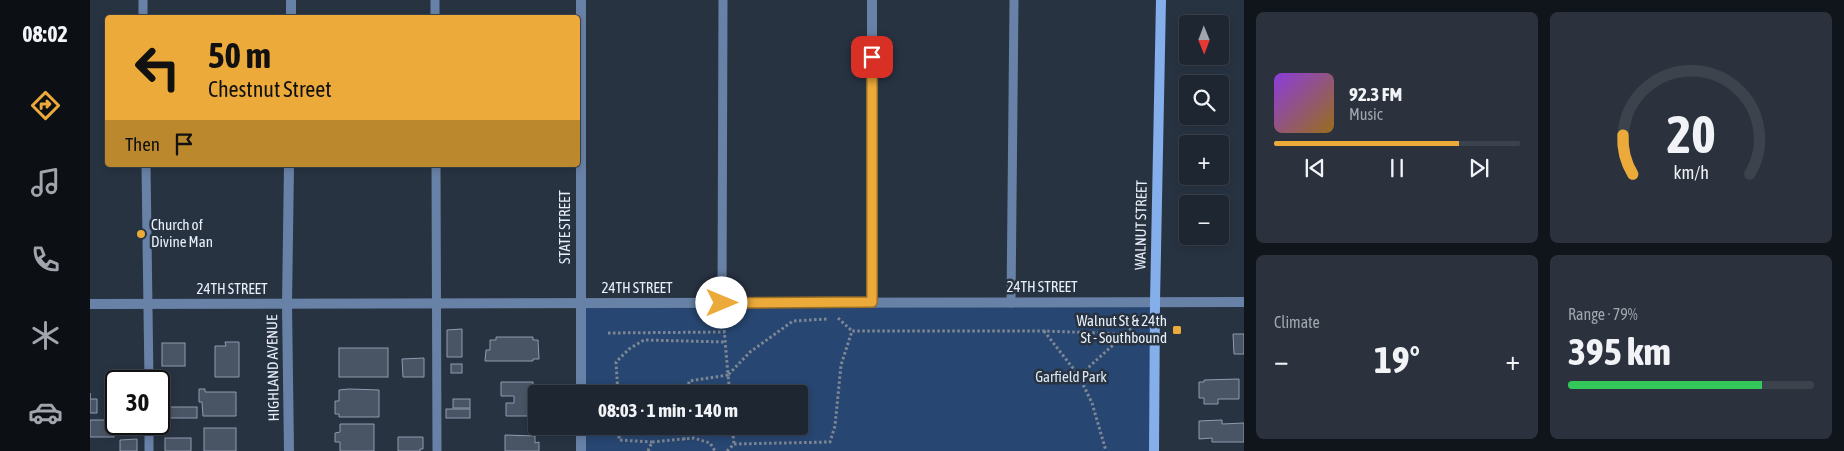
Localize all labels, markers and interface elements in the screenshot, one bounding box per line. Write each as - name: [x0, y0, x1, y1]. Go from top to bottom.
- north arrow: [1179, 15, 1229, 65]
- map controls: [1179, 15, 1229, 245]
- text: 08:02: [22, 21, 68, 47]
- icon: left: [125, 35, 190, 100]
- text: 50 m: [208, 35, 271, 75]
- pin: [851, 36, 893, 78]
- icon: arrive: [858, 43, 886, 71]
- button: search: [1179, 75, 1229, 125]
- text: Chestnut Street: [208, 76, 332, 102]
- text: 92.3 FM: [1349, 83, 1402, 105]
- icon: directions: [28, 88, 63, 123]
- text: 20: [1667, 104, 1715, 164]
- text: Music: [1349, 105, 1383, 123]
- icon: arrive: [170, 130, 198, 158]
- text: Then: [125, 133, 160, 155]
- button: +: [1179, 135, 1229, 185]
- icon: previous: [1301, 154, 1329, 182]
- icon: pause: [1383, 154, 1411, 182]
- icon: next: [1465, 154, 1493, 182]
- text: km/h: [1673, 162, 1709, 183]
- icon: music: [28, 165, 63, 200]
- street label: WALNUT STREET: [1131, 180, 1150, 270]
- street label: STATE STREET: [556, 190, 573, 264]
- button: −: [1179, 195, 1229, 245]
- place label: Church of Divine Man: [151, 216, 213, 250]
- marker: Church of Divine Man: [135, 228, 147, 240]
- icon: phone: [28, 242, 63, 277]
- position arrow: [695, 276, 747, 328]
- street label: 24TH STREET: [1006, 278, 1078, 295]
- street label: 24TH STREET: [601, 279, 673, 296]
- street label: 24TH STREET: [196, 280, 268, 297]
- text: Range · 79%: [1568, 305, 1638, 323]
- place label: Walnut St & 24th St - Southbound: [1077, 312, 1167, 346]
- text: Climate: [1274, 313, 1320, 331]
- street label: HIGHLAND AVENUE: [263, 314, 282, 421]
- icon: climate: [28, 318, 63, 353]
- marker: Walnut St & 24th St - Southbound: [1171, 324, 1183, 336]
- text: 395 km: [1568, 330, 1671, 373]
- text: 19°: [1374, 338, 1420, 381]
- text: −: [1274, 344, 1289, 376]
- text: +: [1505, 344, 1520, 376]
- park label: Garfield Park: [1035, 368, 1107, 385]
- speed limit sign: 30: [105, 370, 170, 435]
- icon: car: [28, 395, 63, 430]
- text: 08:03 · 1 min · 140 m: [598, 399, 738, 421]

